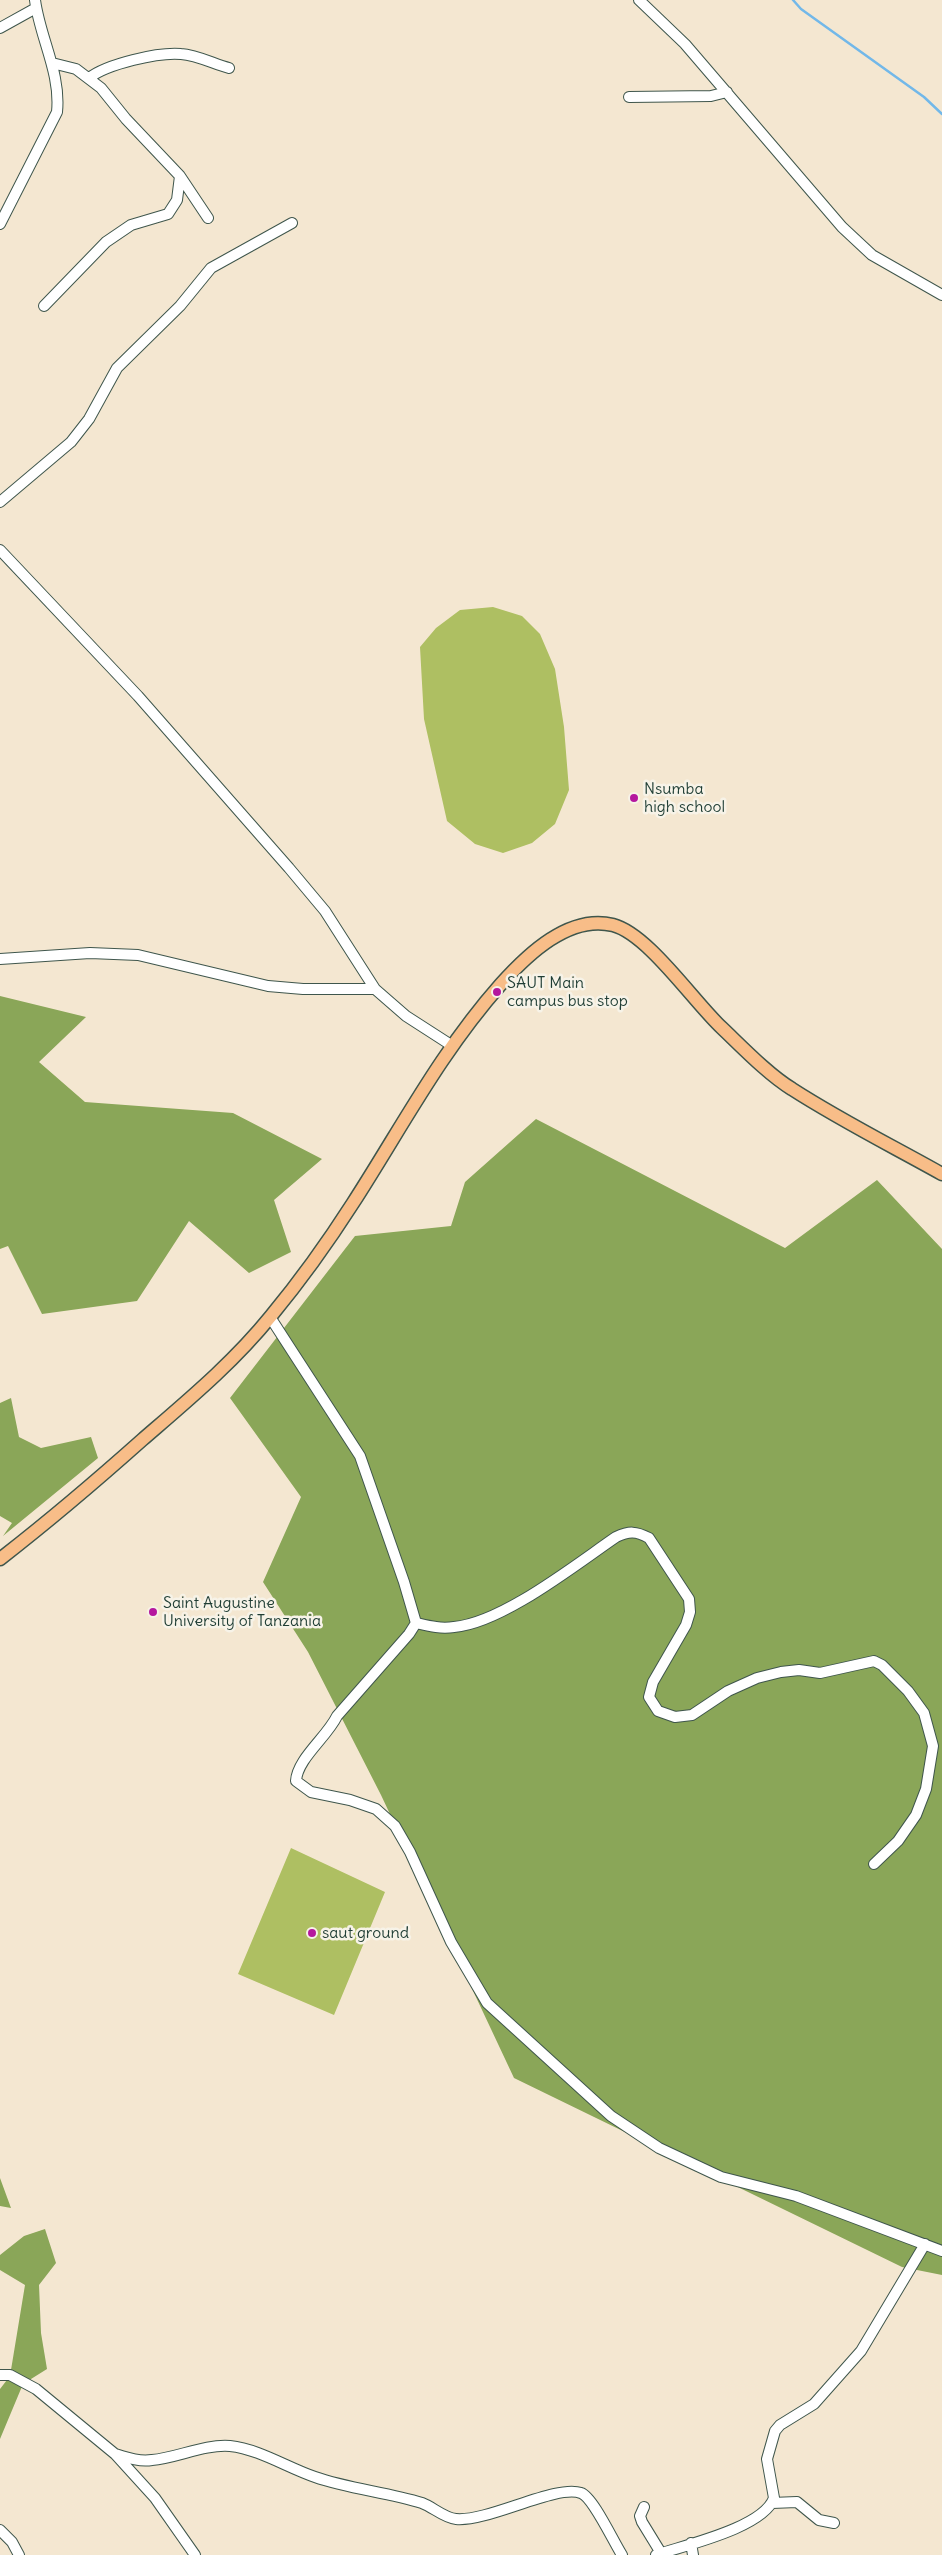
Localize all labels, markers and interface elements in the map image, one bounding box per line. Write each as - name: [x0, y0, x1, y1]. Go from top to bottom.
- place label: Nsumba high school: [644, 779, 725, 817]
- marker: Nsumba high school: [628, 792, 640, 804]
- place label: SAUT Main campus bus stop: [507, 973, 628, 1011]
- marker: SAUT Main campus bus stop: [491, 986, 503, 998]
- place label: Saint Augustine University of Tanzania: [163, 1593, 321, 1631]
- marker: Saint Augustine University of Tanzania: [147, 1606, 159, 1618]
- place label: saut ground: [322, 1923, 409, 1943]
- marker: saut ground: [306, 1927, 318, 1939]

